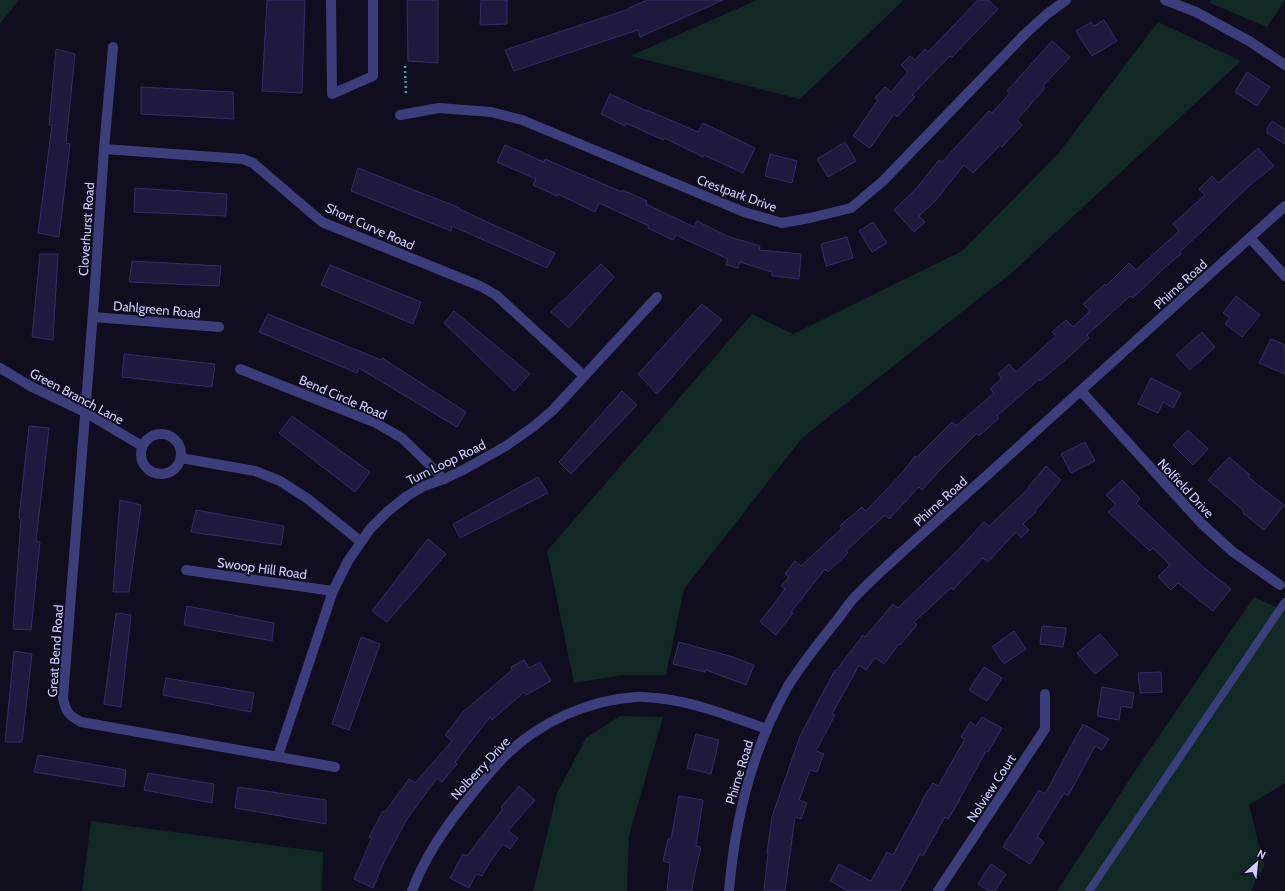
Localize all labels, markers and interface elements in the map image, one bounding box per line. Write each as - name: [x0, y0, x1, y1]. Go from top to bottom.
- street label: Crestpark Drive: [695, 171, 779, 215]
- street label: Cloverhurst Road: [75, 182, 97, 276]
- street label: Short Curve Road: [323, 199, 417, 253]
- street label: Phirne Road: [1150, 256, 1210, 312]
- street label: Dahlgreen Road: [113, 297, 201, 321]
- street label: Green Branch Lane: [27, 365, 127, 428]
- street label: Bend Circle Road: [297, 371, 389, 423]
- street label: Turn Loop Road: [404, 436, 488, 488]
- street label: Nolfield Drive: [1154, 455, 1218, 521]
- street label: Phirne Road: [910, 473, 970, 529]
- street label: Swoop Hill Road: [216, 554, 308, 582]
- street label: Great Bend Road: [44, 604, 66, 698]
- street label: Nolberry Drive: [447, 733, 513, 803]
- street label: Phirne Road: [722, 738, 756, 806]
- street label: Nolview Court: [963, 751, 1019, 825]
- north arrow: [1237, 843, 1277, 883]
- text: N: [1255, 846, 1268, 862]

